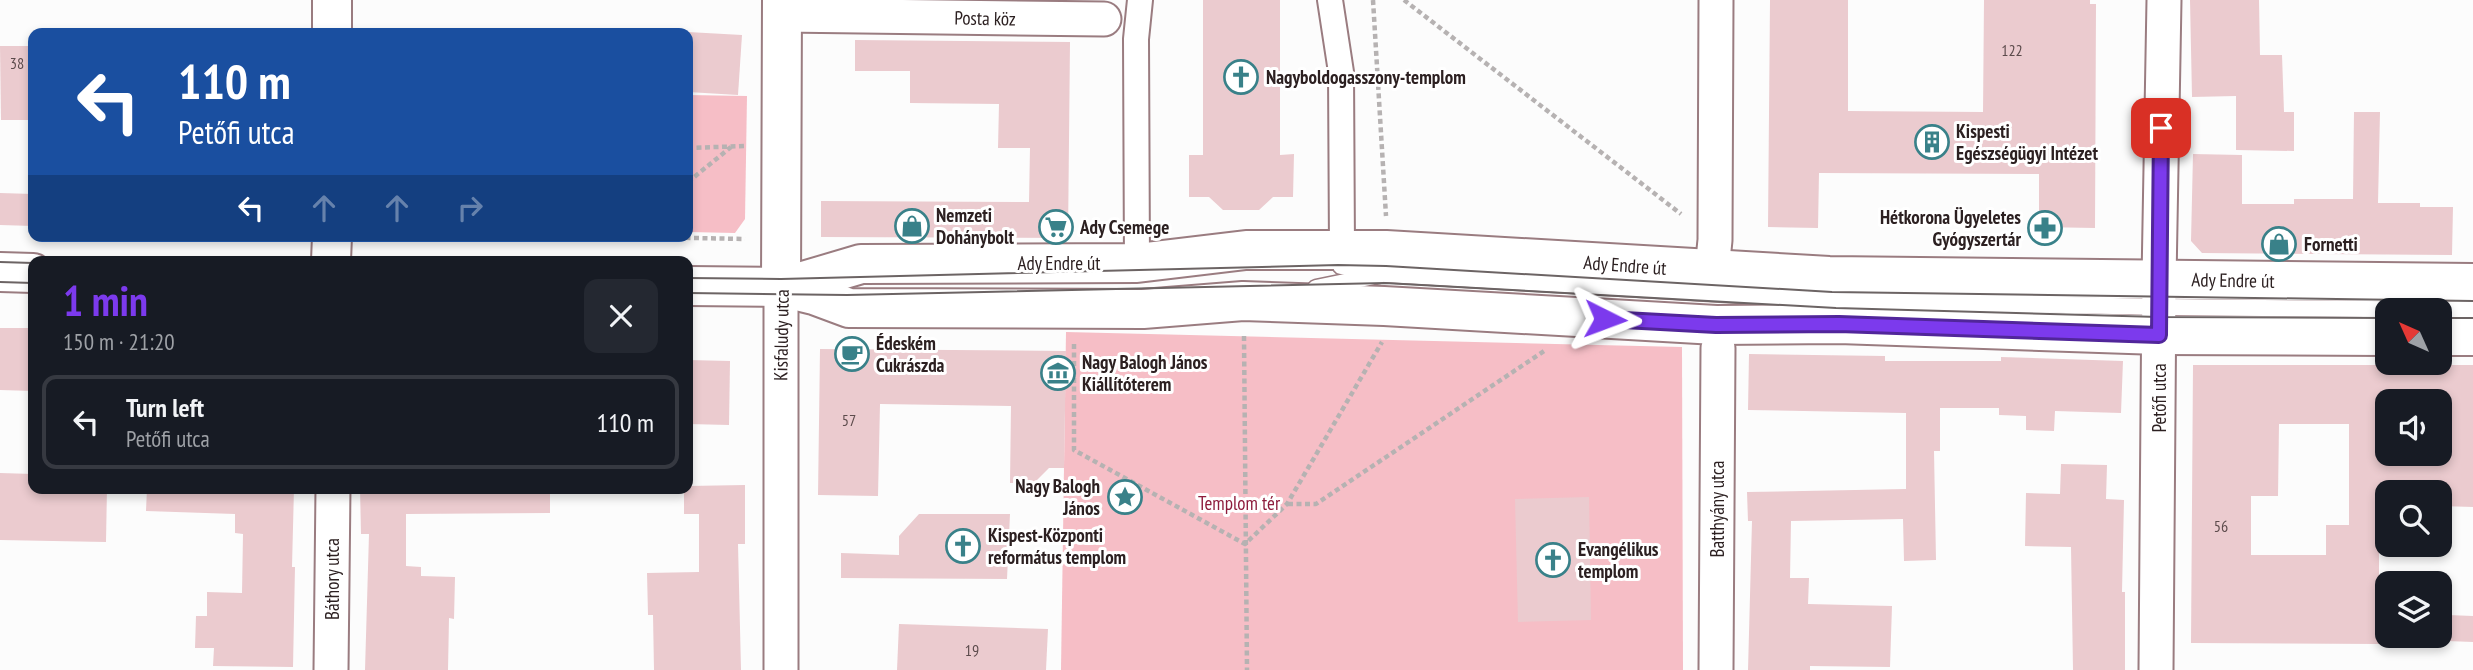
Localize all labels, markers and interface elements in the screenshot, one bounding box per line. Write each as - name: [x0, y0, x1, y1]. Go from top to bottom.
- street label: Posta köz: [954, 5, 1016, 31]
- house number: 122: [2001, 40, 2023, 60]
- text: 110 m: [178, 49, 291, 113]
- house number: 38: [10, 53, 24, 73]
- icon: left: [63, 56, 154, 147]
- church icon: Nagyboldogasszony-templom: [1222, 58, 1260, 96]
- place label: Nagyboldogasszony-templom: [1266, 65, 1466, 89]
- pin: [2131, 98, 2191, 158]
- icon: arrive: [2142, 109, 2180, 147]
- text: Petőfi utca: [178, 111, 294, 153]
- place label: Kispesti Egészségügyi Intézet: [1956, 119, 2098, 165]
- building icon: Kispesti Egészségügyi Intézet: [1913, 123, 1951, 161]
- icon: left: [232, 189, 270, 227]
- icon: ahead: [305, 189, 343, 227]
- icon: ahead: [378, 189, 416, 227]
- icon: right: [451, 189, 489, 227]
- place label: Nemzeti Dohánybolt: [936, 203, 1015, 249]
- place label: Hétkorona Ügyeletes Gyógyszertár: [1880, 205, 2021, 251]
- shop icon: Nemzeti Dohánybolt: [893, 207, 931, 245]
- supermarket icon: Ady Csemege: [1037, 208, 1075, 246]
- pharmacy icon: Hétkorona Ügyeletes Gyógyszertár: [2026, 209, 2064, 247]
- place label: Ady Csemege: [1079, 215, 1169, 239]
- shop icon: Fornetti: [2260, 225, 2298, 263]
- place label: Fornetti: [2304, 232, 2358, 256]
- street label: Ady Endre út: [1583, 250, 1668, 280]
- street label: Ady Endre út: [1017, 251, 1101, 275]
- street label: Ady Endre út: [2191, 267, 2276, 293]
- text: 1 min: [63, 273, 148, 328]
- button: close: [584, 279, 658, 353]
- position arrow: [1568, 282, 1642, 356]
- street label: Kisfaludy utca: [768, 289, 794, 381]
- north arrow: [2375, 298, 2452, 374]
- map controls: [2375, 298, 2452, 648]
- text: 150 m · 21:20: [63, 327, 175, 356]
- place label: Édeském Cukrászda: [876, 331, 945, 377]
- cafe icon: Édeském Cukrászda: [833, 335, 871, 373]
- place label: Nagy Balogh János Kiállítóterem: [1082, 350, 1208, 396]
- museum icon: Nagy Balogh János Kiállítóterem: [1039, 354, 1077, 392]
- street label: Petőfi utca: [2147, 363, 2171, 433]
- button: sound: [2375, 389, 2452, 466]
- text: Turn left: [126, 391, 204, 424]
- icon: left: [67, 403, 105, 441]
- text: 110 m: [596, 406, 654, 439]
- house number: 57: [842, 410, 856, 430]
- text: Petőfi utca: [126, 424, 210, 453]
- street label: Batthyány utca: [1705, 461, 1729, 557]
- place label: Nagy Balogh János: [1015, 474, 1100, 520]
- place icon: Nagy Balogh János: [1106, 478, 1144, 516]
- button: search: [2375, 480, 2452, 557]
- park label: Templom tér: [1198, 491, 1281, 515]
- house number: 56: [2214, 516, 2228, 536]
- place label: Kispest-Központi református templom: [988, 523, 1126, 569]
- church icon: Kispest-Központi református templom: [944, 527, 982, 565]
- place label: Evangélikus templom: [1578, 537, 1659, 583]
- street label: Báthory utca: [320, 538, 344, 620]
- church icon: Evangélikus templom: [1534, 541, 1572, 579]
- button: layers: [2375, 571, 2452, 648]
- house number: 19: [965, 640, 979, 660]

